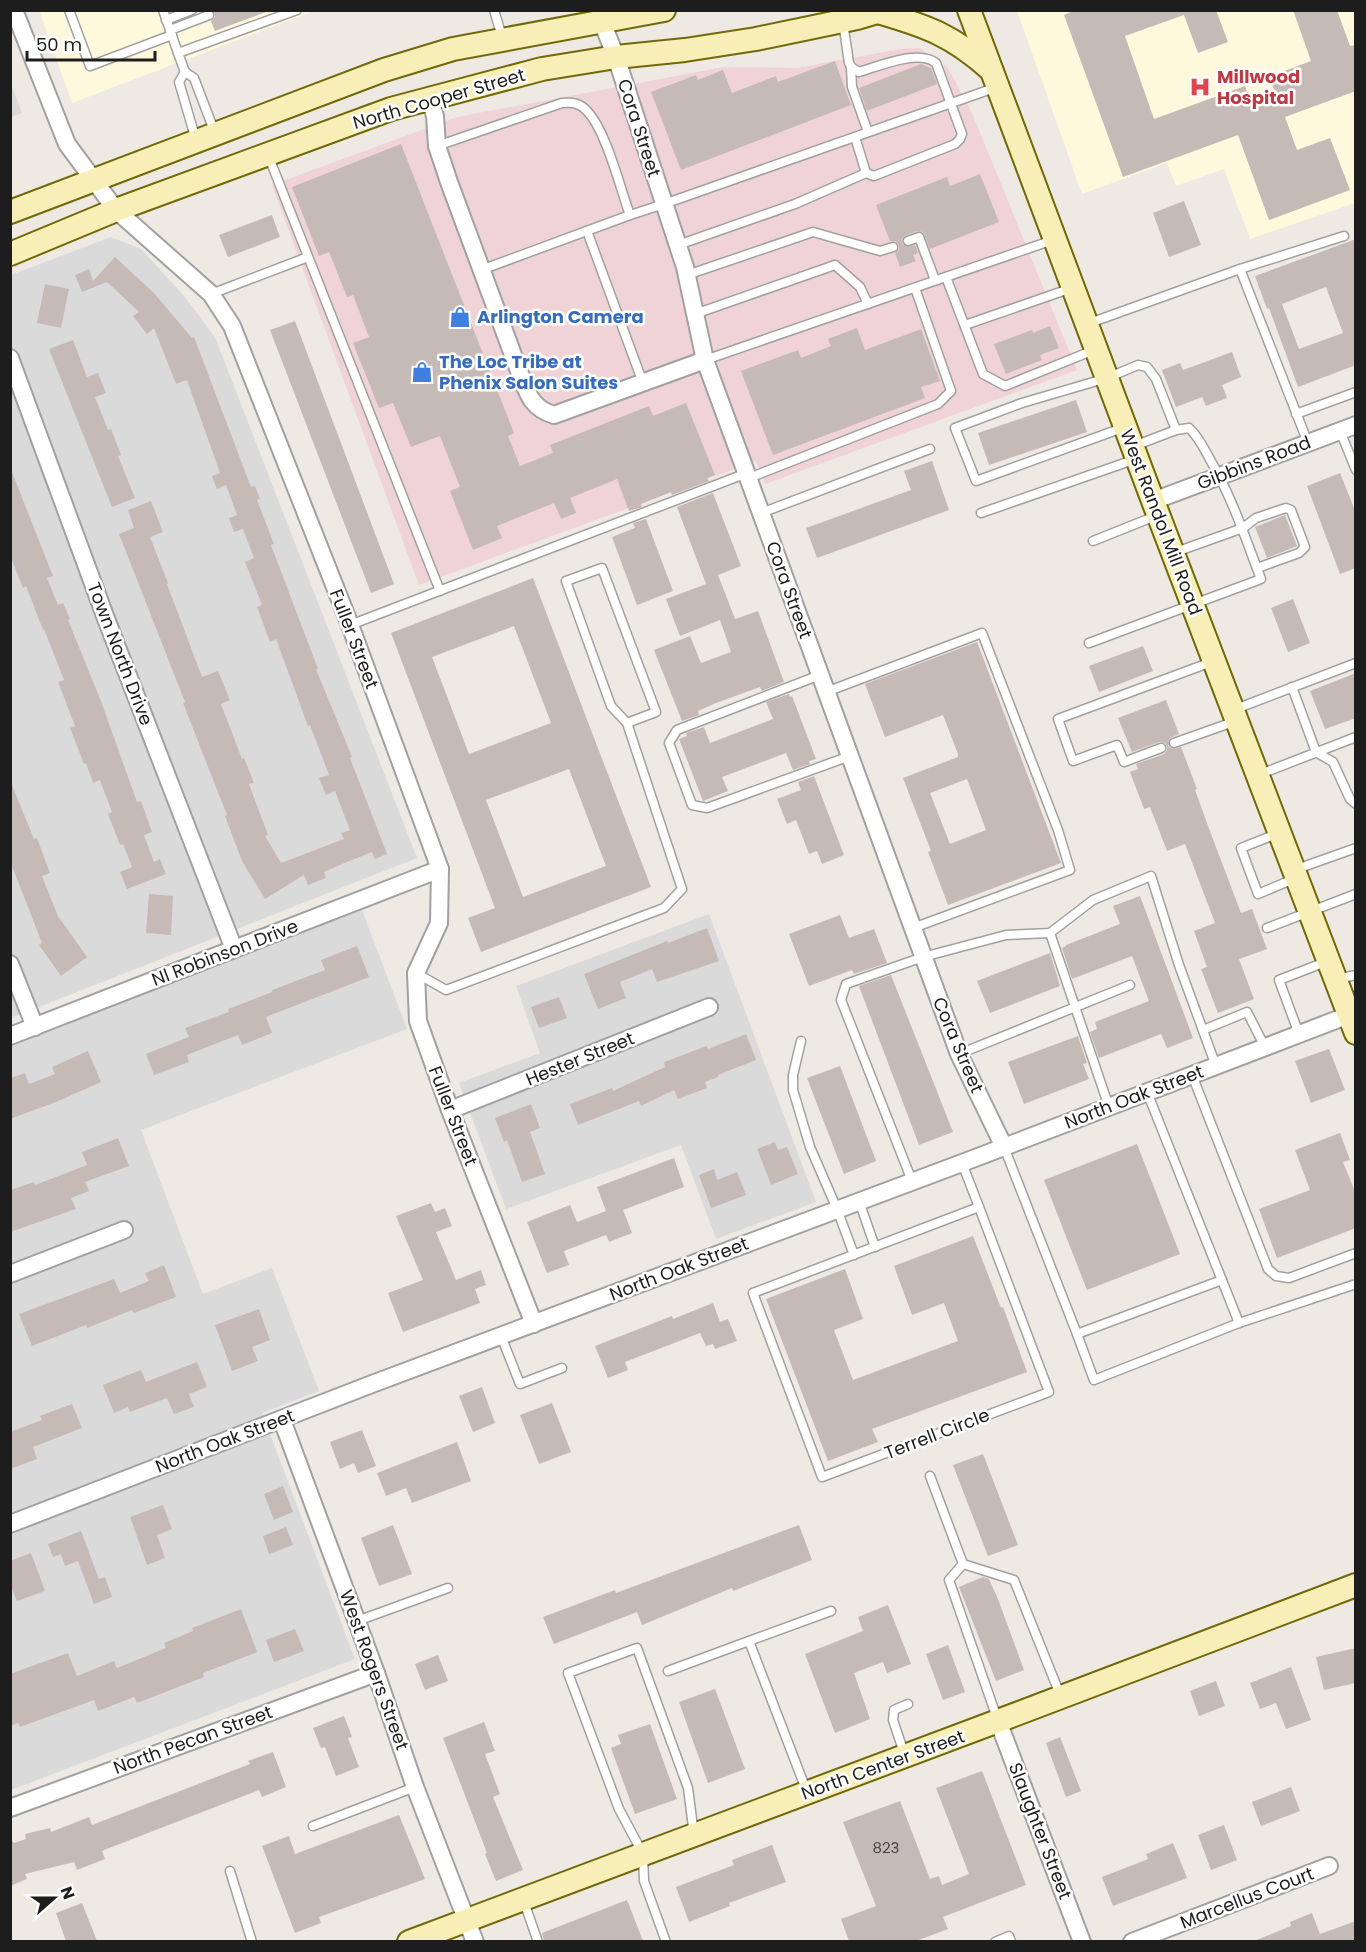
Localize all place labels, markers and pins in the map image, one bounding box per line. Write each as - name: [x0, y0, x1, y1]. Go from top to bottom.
- place label: Millwood Hospital: [1217, 64, 1300, 110]
- hospital icon: Millwood Hospital: [1188, 75, 1212, 99]
- place label: Arlington Camera: [477, 304, 644, 329]
- shop icon: Arlington Camera: [448, 305, 472, 329]
- place label: The Loc Tribe at Phenix Salon Suites: [439, 349, 618, 395]
- shop icon: The Loc Tribe at Phenix Salon Suites: [410, 360, 434, 384]

